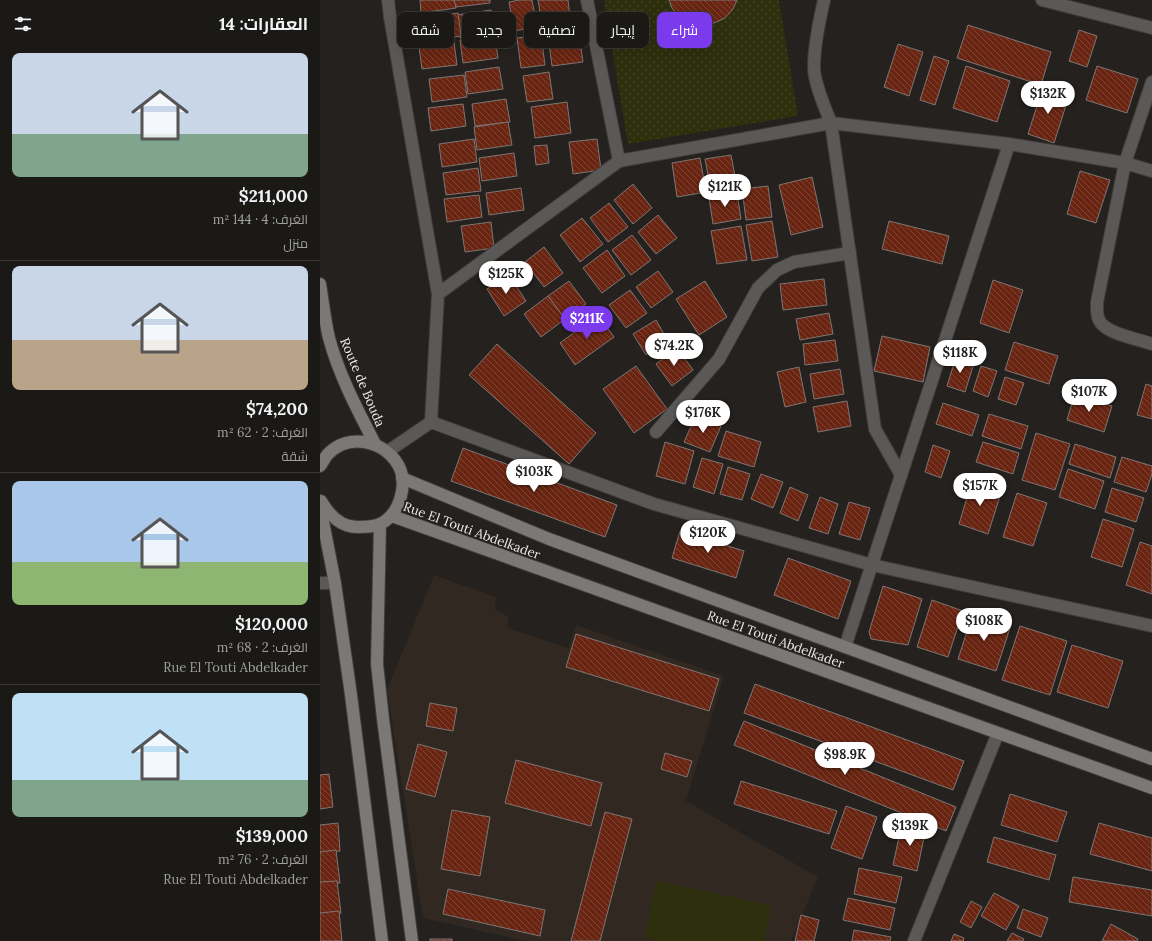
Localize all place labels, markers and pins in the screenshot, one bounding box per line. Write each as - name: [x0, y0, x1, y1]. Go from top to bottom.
- pin: $132K: [1020, 81, 1076, 115]
- pin: $121K: [697, 174, 753, 208]
- pin: $125K: [478, 261, 534, 295]
- pin: $211K: [559, 306, 615, 340]
- pin: $74.2K: [641, 333, 707, 367]
- pin: $118K: [932, 340, 988, 374]
- pin: $107K: [1061, 379, 1117, 413]
- pin: $176K: [675, 400, 731, 434]
- pin: $103K: [506, 459, 562, 493]
- pin: $157K: [952, 473, 1008, 507]
- pin: $120K: [680, 520, 736, 554]
- pin: $108K: [956, 608, 1012, 642]
- pin: $98.9K: [812, 742, 878, 776]
- pin: $139K: [882, 813, 938, 847]

